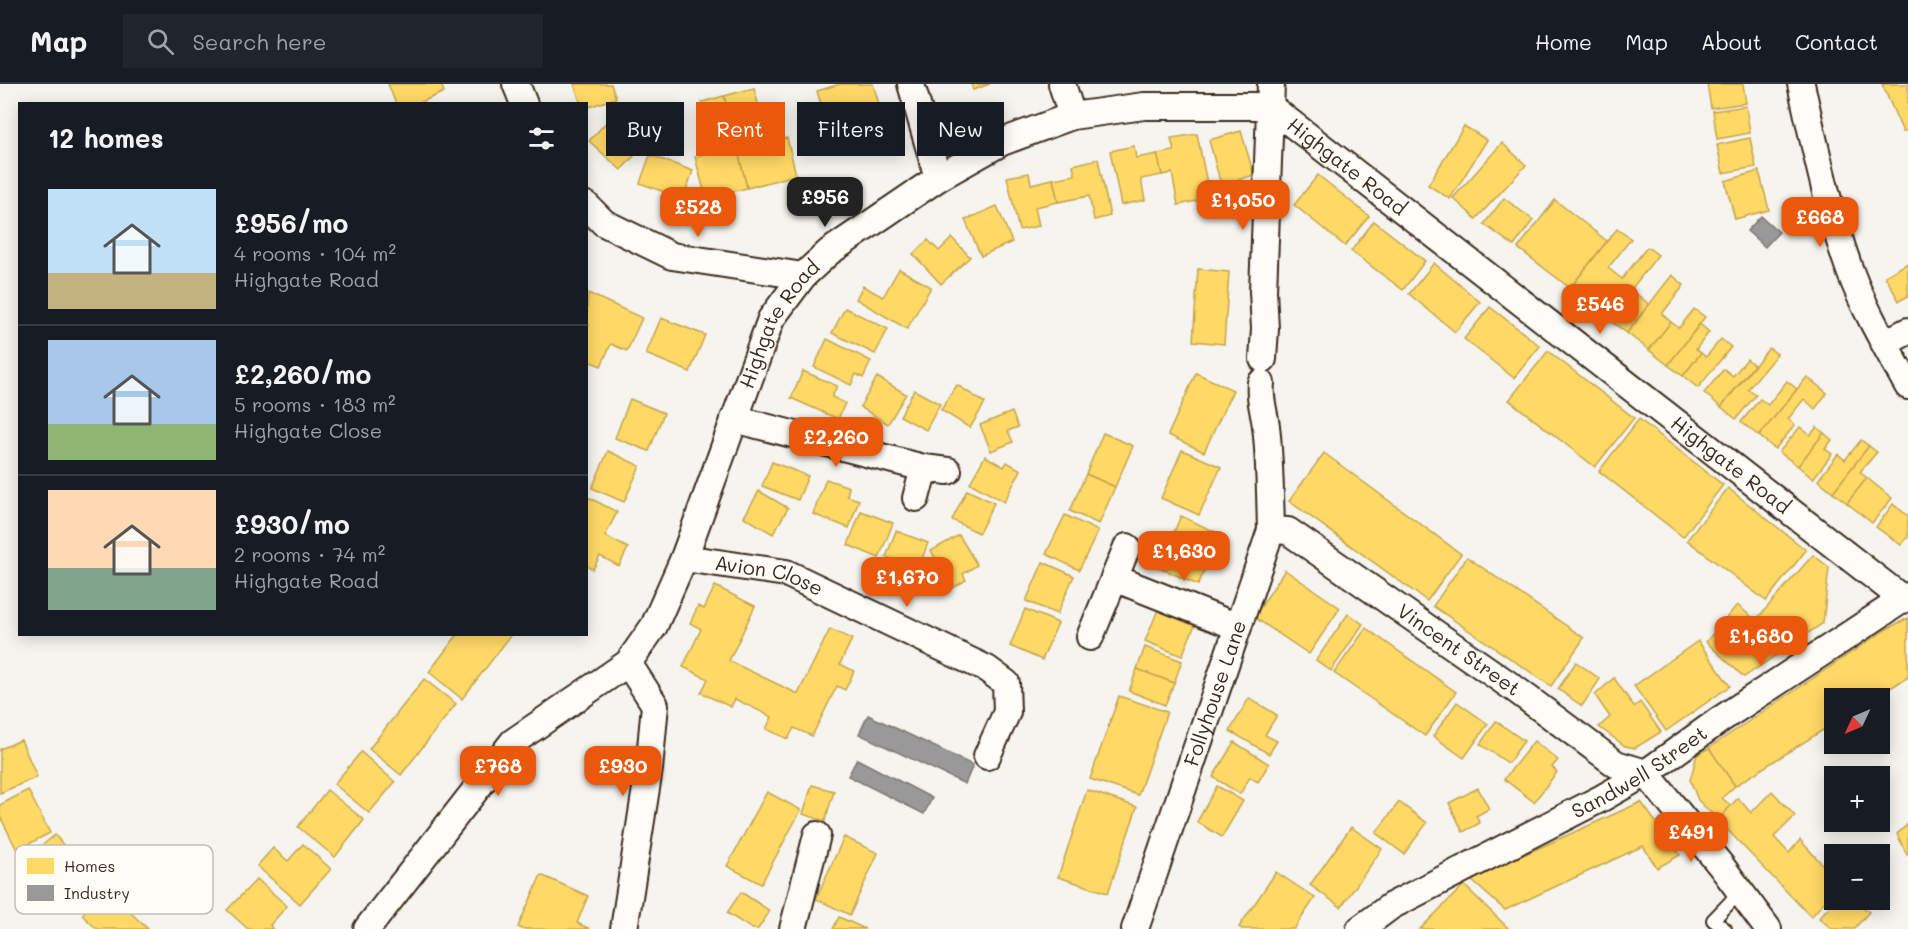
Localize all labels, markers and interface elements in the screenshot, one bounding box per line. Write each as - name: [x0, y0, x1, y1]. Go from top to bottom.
- search box: [123, 14, 543, 68]
- text: Map: [30, 23, 87, 59]
- icon: search: [144, 25, 177, 58]
- text: Search here: [192, 27, 326, 56]
- text: Home: [1535, 28, 1592, 55]
- text: Map: [1625, 28, 1668, 55]
- text: About: [1701, 28, 1762, 55]
- text: Contact: [1795, 28, 1878, 55]
- chip: Buy: [606, 102, 684, 156]
- chip: Rent: [696, 102, 785, 156]
- chip: Filters: [797, 102, 905, 156]
- chip: New: [917, 102, 1004, 156]
- street label: Highgate Road: [1282, 111, 1413, 221]
- text: 12 homes: [48, 121, 164, 155]
- icon: filters: [525, 122, 558, 155]
- pin: £956: [789, 177, 861, 228]
- pin: £1,050: [1194, 180, 1292, 231]
- text: £956: [801, 183, 849, 209]
- text: £1,050: [1211, 186, 1275, 212]
- pin: £528: [662, 187, 734, 238]
- text: £528: [674, 193, 722, 219]
- pin: £668: [1784, 197, 1856, 248]
- text: £668: [1795, 203, 1845, 229]
- text: £956/mo: [234, 206, 348, 240]
- icon: home: [96, 213, 168, 285]
- text: 4 rooms · 104 m²: [234, 240, 396, 266]
- street label: Highgate Road: [733, 253, 824, 392]
- text: Highgate Road: [234, 266, 379, 292]
- pin: £546: [1564, 284, 1636, 335]
- text: £546: [1576, 290, 1624, 316]
- text: £2,260/mo: [234, 357, 371, 391]
- icon: home: [96, 364, 168, 436]
- text: 5 rooms · 183 m²: [234, 391, 396, 417]
- street label: Highgate Road: [1666, 409, 1796, 519]
- text: Highgate Close: [234, 417, 382, 443]
- pin: £2,260: [787, 417, 885, 468]
- text: £2,260: [803, 423, 869, 449]
- text: £930/mo: [234, 507, 350, 541]
- icon: home: [96, 514, 168, 586]
- pin: £1,630: [1135, 531, 1233, 582]
- text: £1,630: [1152, 537, 1216, 563]
- text: 2 rooms · 74 m²: [234, 541, 385, 567]
- street label: Avion Close: [713, 549, 828, 601]
- pin: £1,670: [858, 557, 956, 608]
- text: £1,670: [875, 563, 939, 589]
- text: Highgate Road: [234, 567, 379, 593]
- street label: Vincent Street: [1393, 597, 1526, 701]
- pin: £1,680: [1712, 616, 1810, 667]
- street label: Follyhouse Lane: [1177, 617, 1251, 769]
- text: £1,680: [1729, 622, 1793, 648]
- north arrow: [1824, 688, 1890, 754]
- map controls: [1824, 688, 1890, 910]
- street label: Sandwell Street: [1567, 719, 1712, 823]
- pin: £768: [462, 746, 534, 797]
- pin: £930: [587, 746, 659, 797]
- text: £768: [474, 752, 522, 778]
- text: £930: [598, 752, 648, 778]
- button: +: [1824, 766, 1890, 832]
- pin: £491: [1655, 812, 1727, 863]
- text: £491: [1668, 818, 1714, 844]
- button: −: [1824, 844, 1890, 910]
- legend: [15, 845, 213, 914]
- text: Homes: [64, 855, 115, 876]
- text: Industry: [64, 882, 130, 903]

